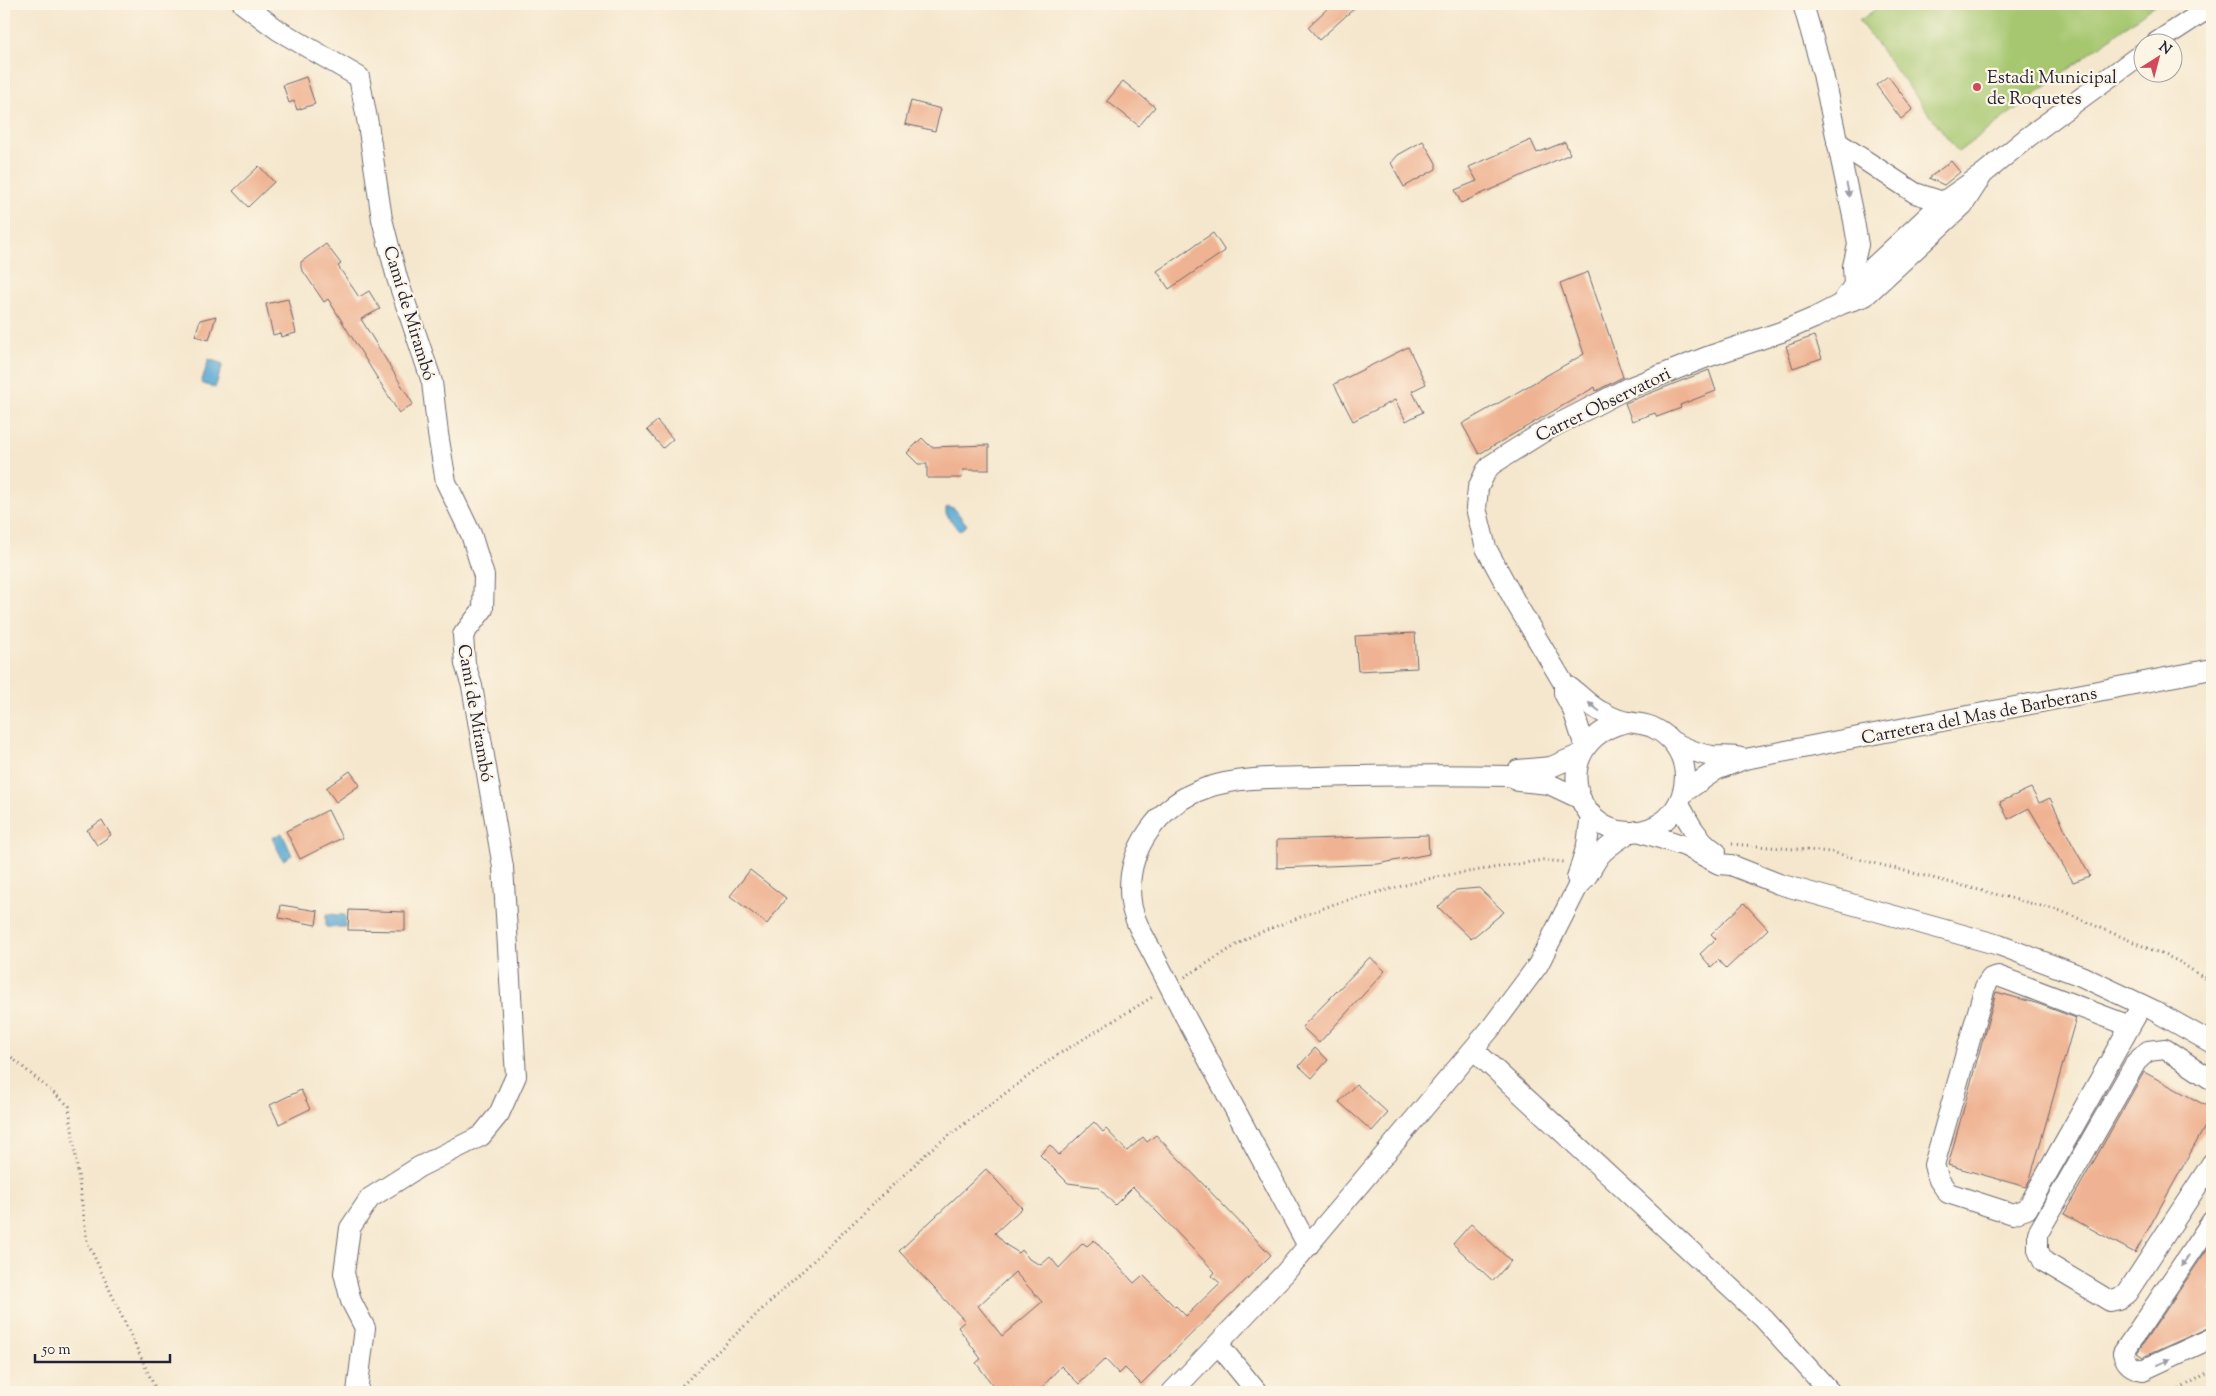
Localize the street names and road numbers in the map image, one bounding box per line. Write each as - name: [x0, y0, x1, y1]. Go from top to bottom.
- street label: Camí de Mirambó: [375, 243, 441, 384]
- street label: Carrer Observatori: [1532, 362, 1676, 450]
- street label: Camí de Mirambó: [449, 642, 499, 784]
- street label: Carretera del Mas de Barberans: [1859, 681, 2099, 753]

